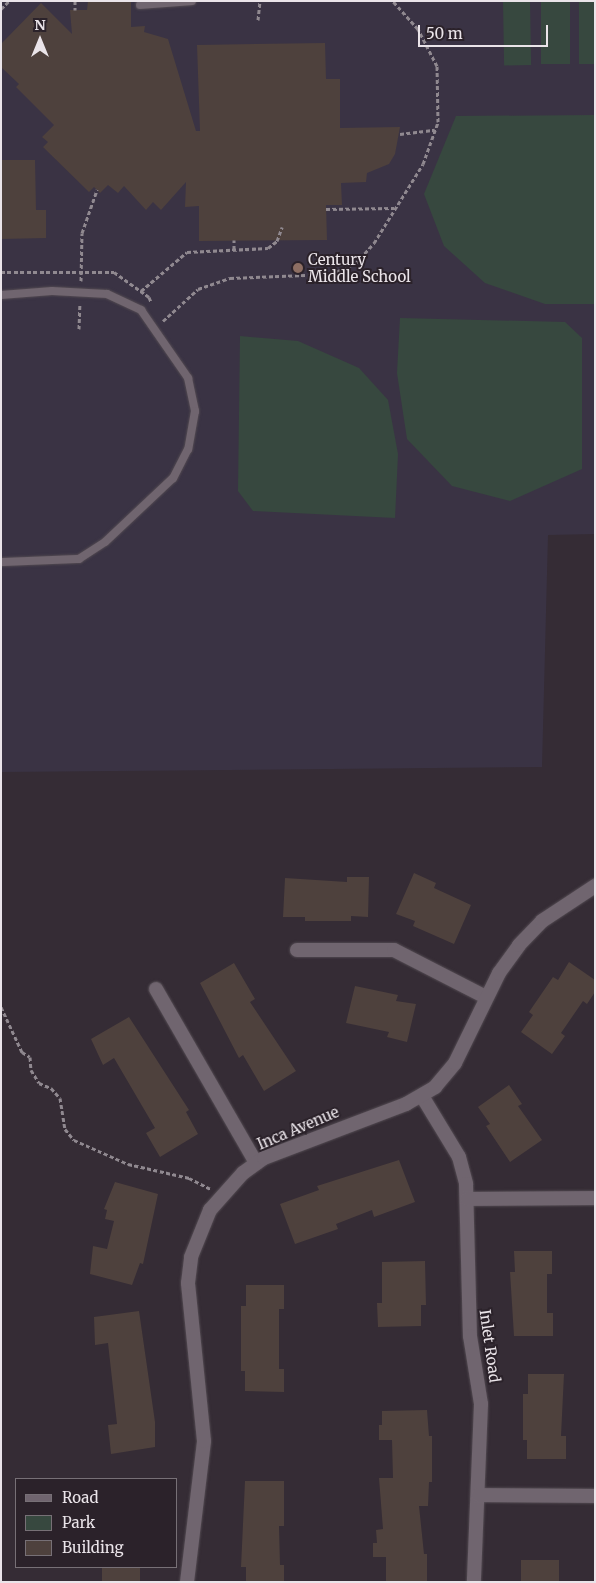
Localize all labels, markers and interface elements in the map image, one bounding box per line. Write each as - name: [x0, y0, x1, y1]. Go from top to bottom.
- north arrow: [15, 15, 65, 65]
- scale bar: [421, 15, 551, 47]
- text: N: [34, 16, 46, 34]
- text: 50 m: [426, 24, 463, 43]
- place label: Century Middle School: [308, 250, 411, 285]
- marker: Century Middle School: [292, 262, 304, 274]
- street label: Inca Avenue: [254, 1103, 342, 1153]
- street label: Inlet Road: [476, 1308, 504, 1384]
- legend: [15, 1478, 178, 1568]
- text: Road: [62, 1488, 98, 1507]
- text: Park: [62, 1513, 95, 1532]
- text: Building: [62, 1538, 124, 1557]

